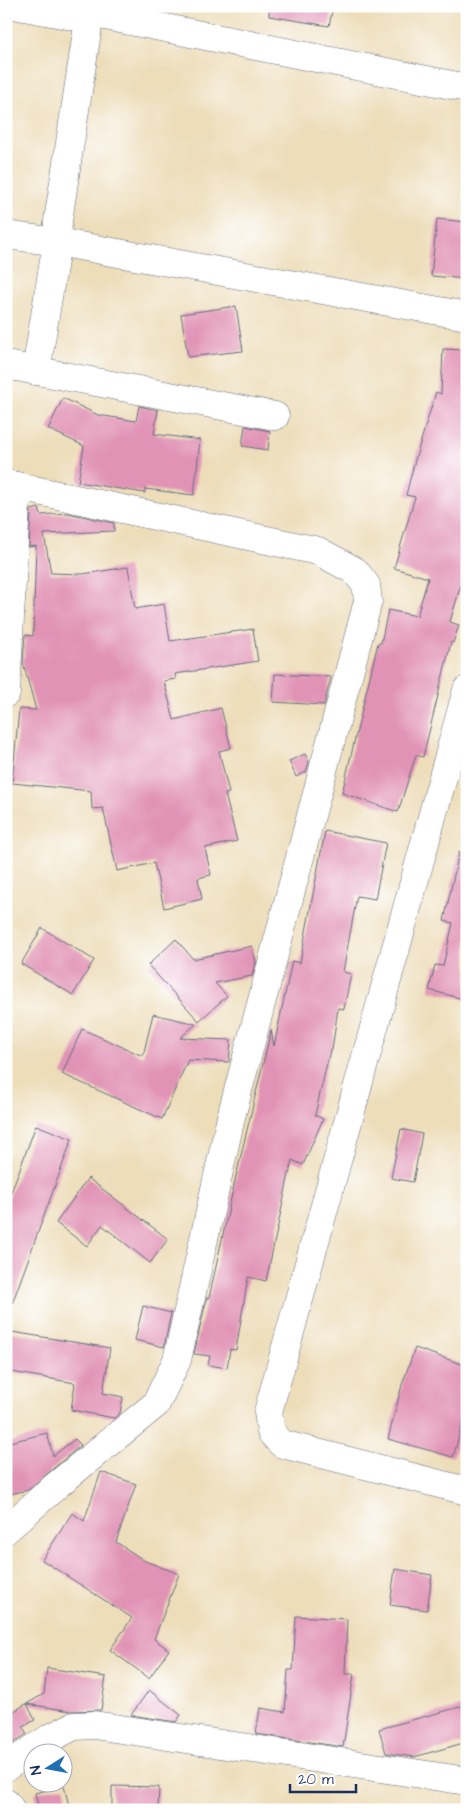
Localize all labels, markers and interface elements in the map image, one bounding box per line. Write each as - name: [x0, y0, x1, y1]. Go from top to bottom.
- north arrow: [22, 1744, 72, 1794]
- scale bar: [290, 1761, 357, 1793]
- text: N: [26, 1764, 47, 1777]
- text: 20 m: [298, 1769, 334, 1790]

